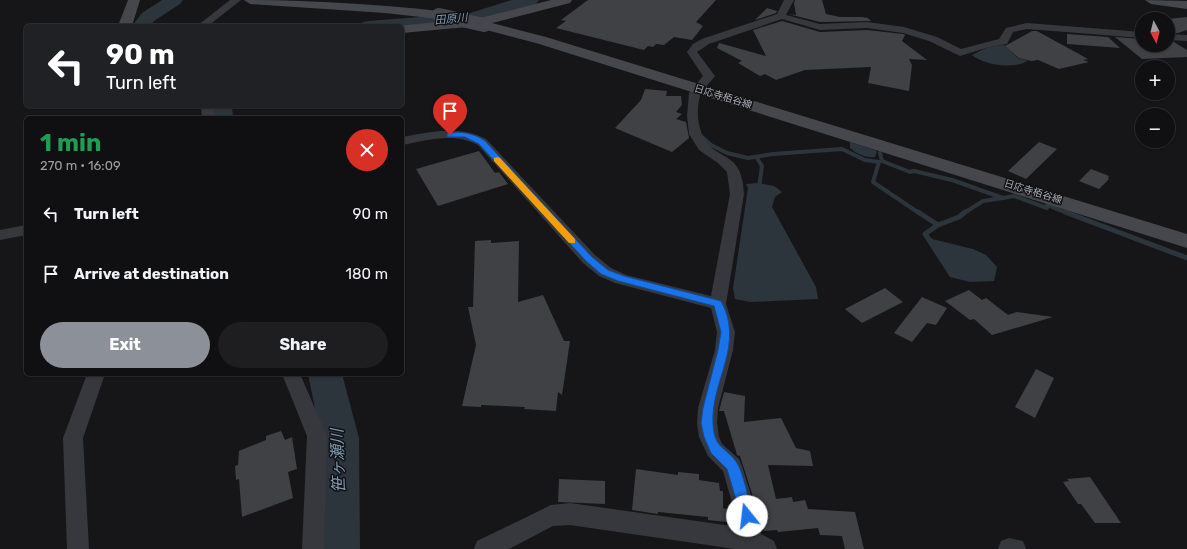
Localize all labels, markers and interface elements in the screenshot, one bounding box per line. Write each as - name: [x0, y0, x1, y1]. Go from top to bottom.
- water label: 田原川: [434, 11, 469, 27]
- north arrow: [1135, 12, 1175, 52]
- map controls: [1135, 12, 1175, 148]
- text: 90 m: [106, 38, 175, 71]
- icon: left: [40, 40, 92, 92]
- button: +: [1135, 60, 1175, 100]
- text: Turn left: [106, 72, 176, 94]
- street label: 日応寺栢谷線: [693, 82, 753, 112]
- pin: [433, 94, 467, 135]
- icon: arrive: [439, 100, 461, 122]
- button: −: [1135, 108, 1175, 148]
- text: 1 min: [40, 129, 101, 157]
- button: close: [346, 129, 388, 171]
- text: 270 m · 16:09: [40, 158, 121, 173]
- street label: 日応寺栢谷線: [1003, 177, 1063, 207]
- icon: left: [40, 203, 62, 225]
- text: Turn left: [74, 205, 139, 223]
- text: 90 m: [353, 205, 388, 223]
- icon: arrive: [40, 263, 62, 285]
- text: Arrive at destination: [74, 265, 229, 283]
- text: 180 m: [346, 265, 388, 283]
- button: Exit: [40, 322, 210, 368]
- button: Share: [218, 322, 388, 368]
- water label: 笹ヶ瀬川: [327, 427, 349, 493]
- position arrow: [726, 495, 768, 537]

